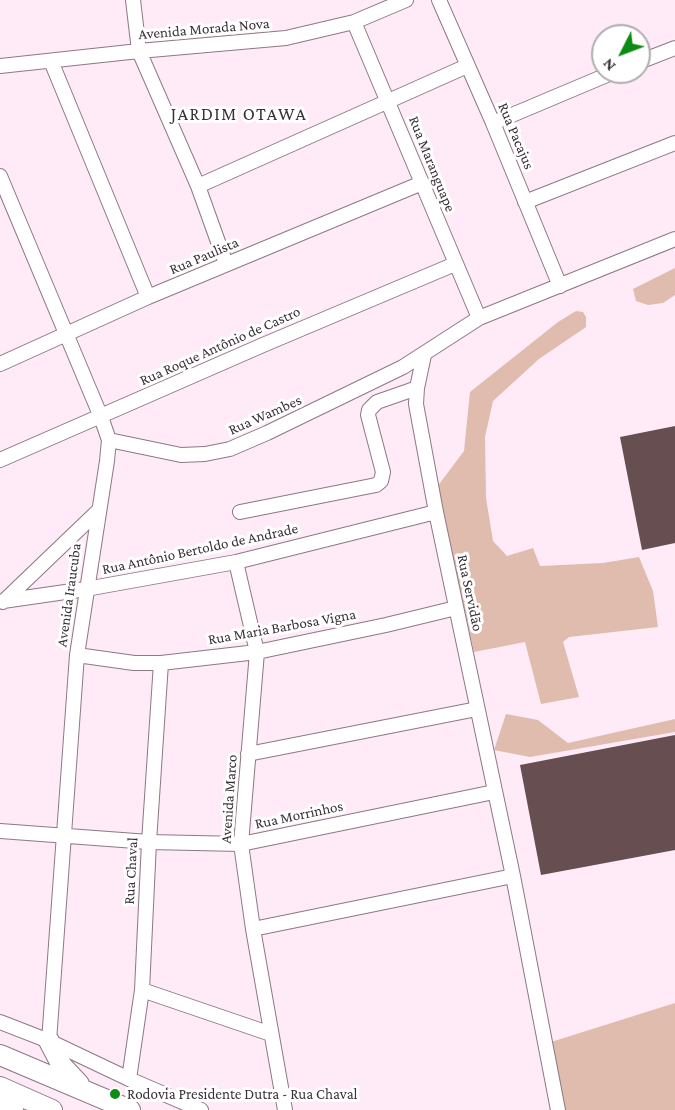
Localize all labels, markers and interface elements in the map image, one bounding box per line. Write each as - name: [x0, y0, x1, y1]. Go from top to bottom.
- street label: Avenida Morada Nova: [138, 14, 270, 44]
- north arrow: [591, 24, 651, 84]
- text: N: [599, 55, 619, 75]
- street label: Rua Pacajus: [494, 100, 538, 172]
- district label: JARDIM OTAWA: [171, 103, 307, 125]
- street label: Rua Maranguape: [405, 113, 459, 215]
- street label: Rua Paulista: [167, 233, 241, 279]
- street label: Rua Roque Antônio de Castro: [137, 302, 303, 390]
- street label: Rua Wambes: [226, 391, 304, 439]
- street label: Rua Antônio Bertoldo de Andrade: [100, 519, 300, 579]
- street label: Avenida Iraucuba: [53, 542, 85, 648]
- street label: Rua Servidão: [453, 553, 487, 633]
- street label: Rua Maria Barbosa Vigna: [207, 605, 357, 649]
- street label: Avenida Marco: [217, 754, 241, 844]
- street label: Rua Morrinhos: [253, 797, 345, 833]
- street label: Rua Chaval: [120, 837, 142, 905]
- place label: Rodovia Presidente Dutra - Rua Chaval: [127, 1085, 358, 1103]
- marker: Rodovia Presidente Dutra - Rua Chaval: [108, 1087, 122, 1101]

